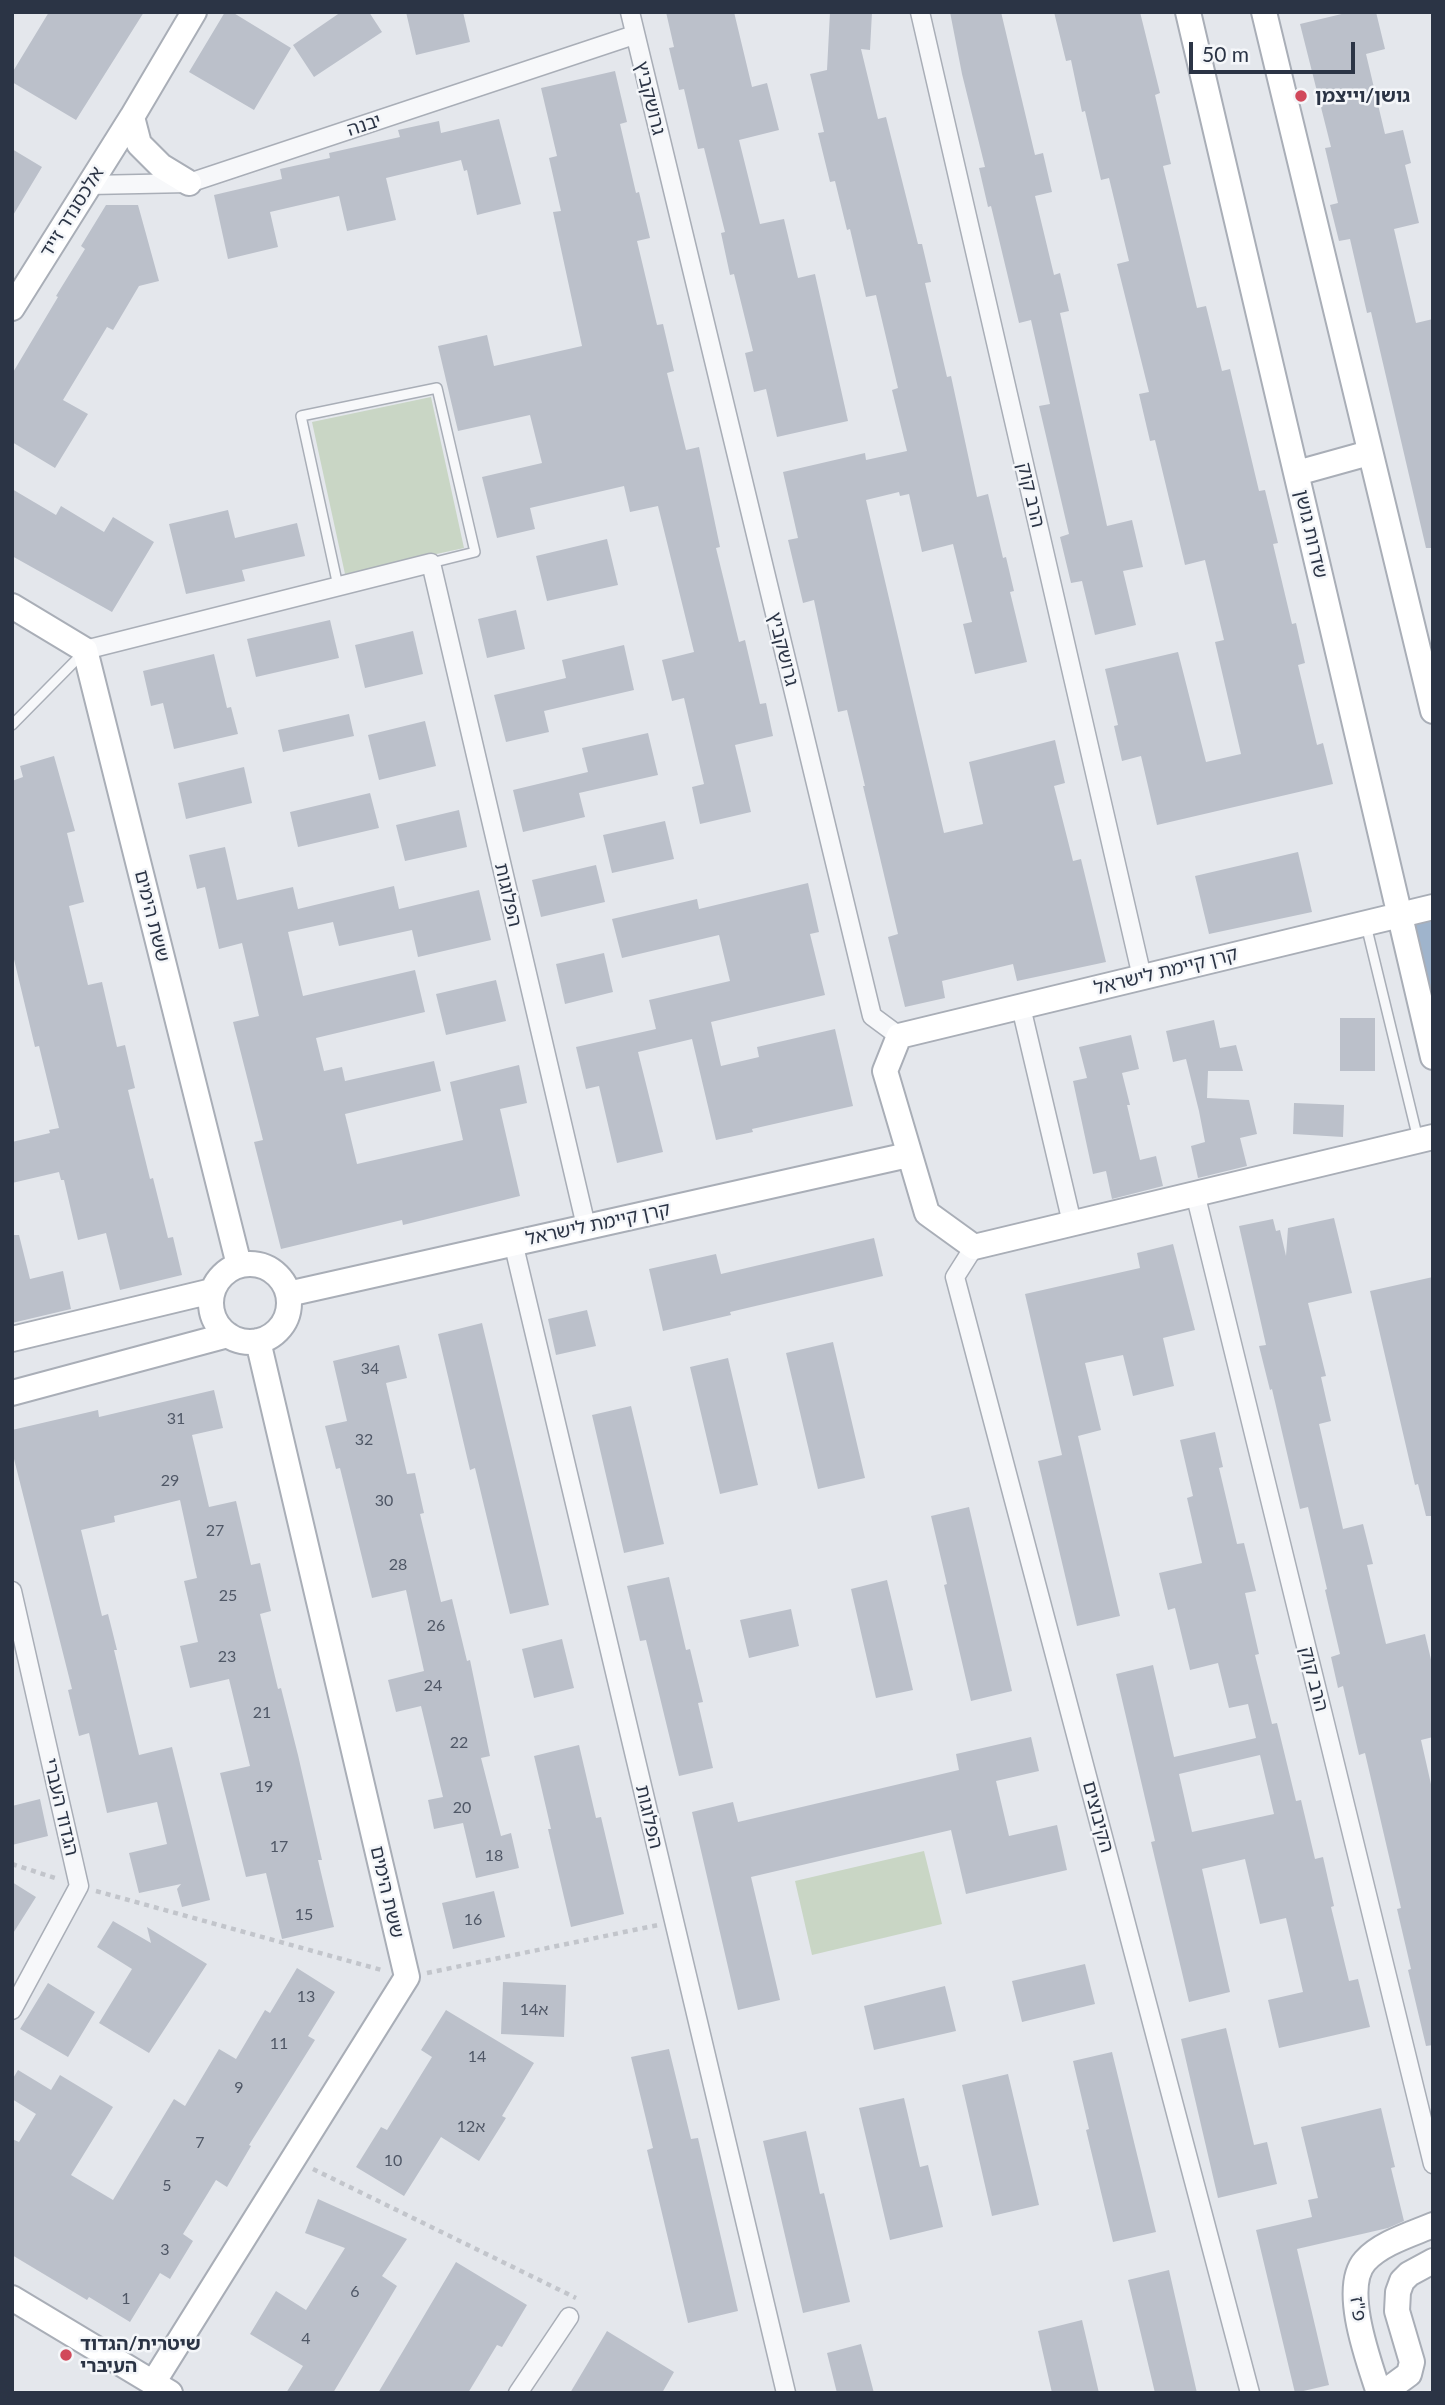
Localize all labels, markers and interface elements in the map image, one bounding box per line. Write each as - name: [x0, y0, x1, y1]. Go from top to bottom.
- scale bar: [1193, 28, 1359, 72]
- text: 50 m: [1202, 41, 1249, 66]
- street label: גרושקביץ: [630, 59, 670, 137]
- place label: גושן/וייצמן: [1315, 85, 1410, 107]
- marker: גושן/וייצמן: [1293, 88, 1309, 104]
- street label: יבנה: [344, 109, 384, 141]
- street label: אלכסנדר זייד: [35, 163, 109, 261]
- street label: הרב קוק: [1012, 460, 1050, 530]
- street label: שדרות גושן: [1290, 488, 1332, 580]
- street label: גרושקביץ: [763, 610, 803, 688]
- street label: הפלוגות: [490, 861, 526, 929]
- street label: ששת הימים: [130, 868, 174, 964]
- street label: קרן קיימת לישראל: [1092, 942, 1240, 1000]
- street label: קרן קיימת לישראל: [524, 1198, 672, 1250]
- house number: 34: [361, 1359, 379, 1379]
- house number: 31: [167, 1409, 185, 1429]
- house number: 32: [355, 1430, 373, 1450]
- house number: 29: [161, 1471, 179, 1491]
- house number: 30: [375, 1491, 393, 1511]
- house number: 27: [206, 1521, 224, 1541]
- house number: 28: [389, 1555, 407, 1575]
- house number: 25: [219, 1586, 237, 1606]
- house number: 26: [427, 1616, 445, 1636]
- street label: הרב קוק: [1295, 1644, 1333, 1714]
- house number: 23: [218, 1647, 236, 1667]
- house number: 24: [424, 1676, 442, 1696]
- house number: 21: [253, 1703, 271, 1723]
- house number: 22: [450, 1733, 468, 1753]
- street label: הגדוד העברי: [39, 1756, 83, 1858]
- house number: 19: [255, 1777, 273, 1797]
- street label: הקיבוצים: [1078, 1779, 1118, 1855]
- street label: הפלוגות: [631, 1783, 667, 1851]
- house number: 20: [453, 1798, 471, 1818]
- house number: 17: [270, 1837, 288, 1857]
- street label: ששת הימים: [365, 1844, 409, 1940]
- house number: 18: [485, 1846, 503, 1866]
- house number: 15: [295, 1905, 313, 1925]
- house number: 16: [464, 1910, 482, 1930]
- house number: 13: [297, 1987, 315, 2007]
- house number: 14א: [520, 2000, 548, 2020]
- house number: 11: [270, 2034, 288, 2054]
- house number: 14: [468, 2047, 486, 2067]
- house number: 9: [234, 2078, 244, 2098]
- house number: 12א: [457, 2117, 485, 2137]
- house number: 7: [195, 2133, 205, 2153]
- house number: 10: [384, 2151, 402, 2171]
- house number: 5: [162, 2176, 172, 2196]
- house number: 3: [160, 2240, 170, 2260]
- house number: 6: [350, 2282, 360, 2302]
- house number: 1: [121, 2289, 131, 2309]
- street label: פ"ז: [1345, 2295, 1371, 2323]
- house number: 4: [301, 2329, 311, 2349]
- place label: שיטרית/הגדוד העיברי: [80, 2333, 201, 2377]
- marker: שיטרית/הגדוד העיברי: [58, 2347, 74, 2363]

